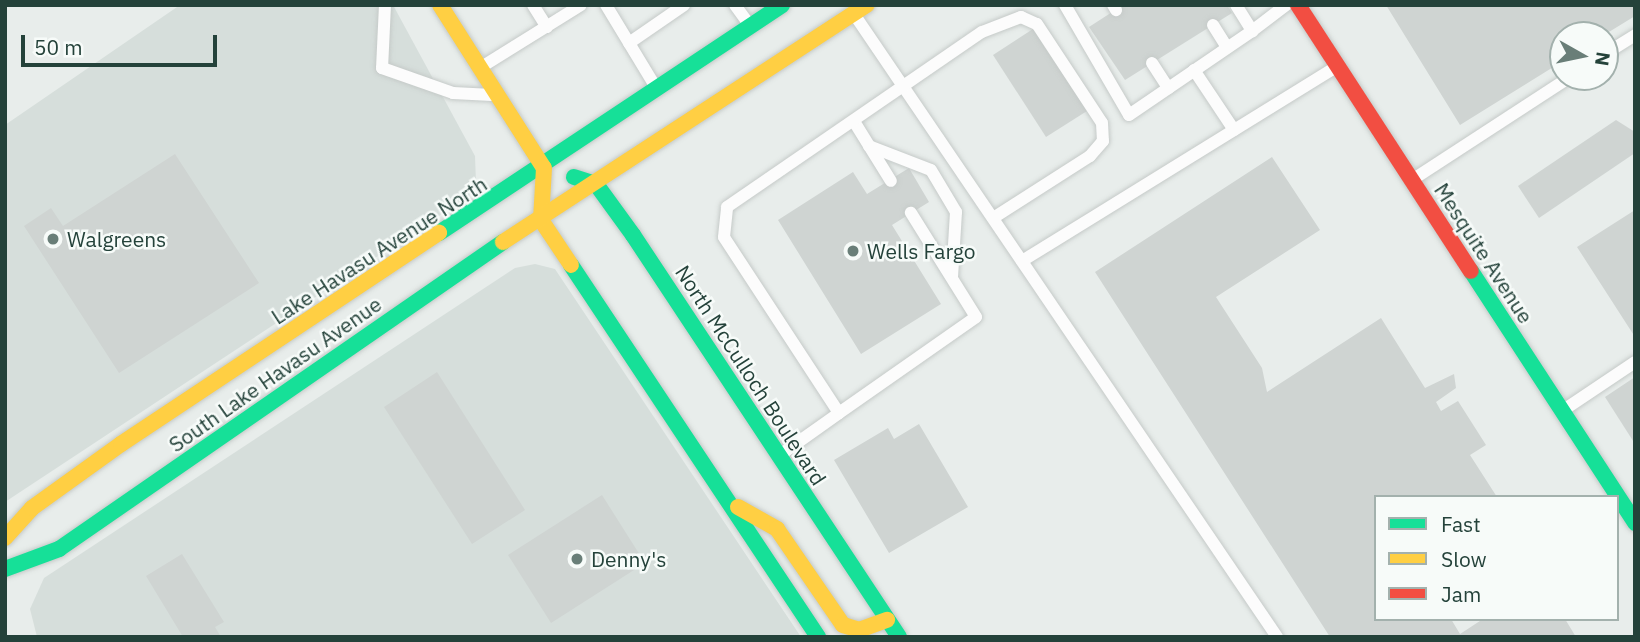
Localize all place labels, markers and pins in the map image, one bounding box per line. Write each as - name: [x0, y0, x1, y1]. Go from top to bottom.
- place label: Walgreens: [67, 226, 166, 252]
- marker: Walgreens: [45, 231, 61, 247]
- place label: Wells Fargo: [867, 238, 975, 264]
- marker: Wells Fargo: [845, 243, 861, 259]
- place label: Denny's: [591, 546, 667, 572]
- marker: Denny's: [569, 551, 585, 567]

